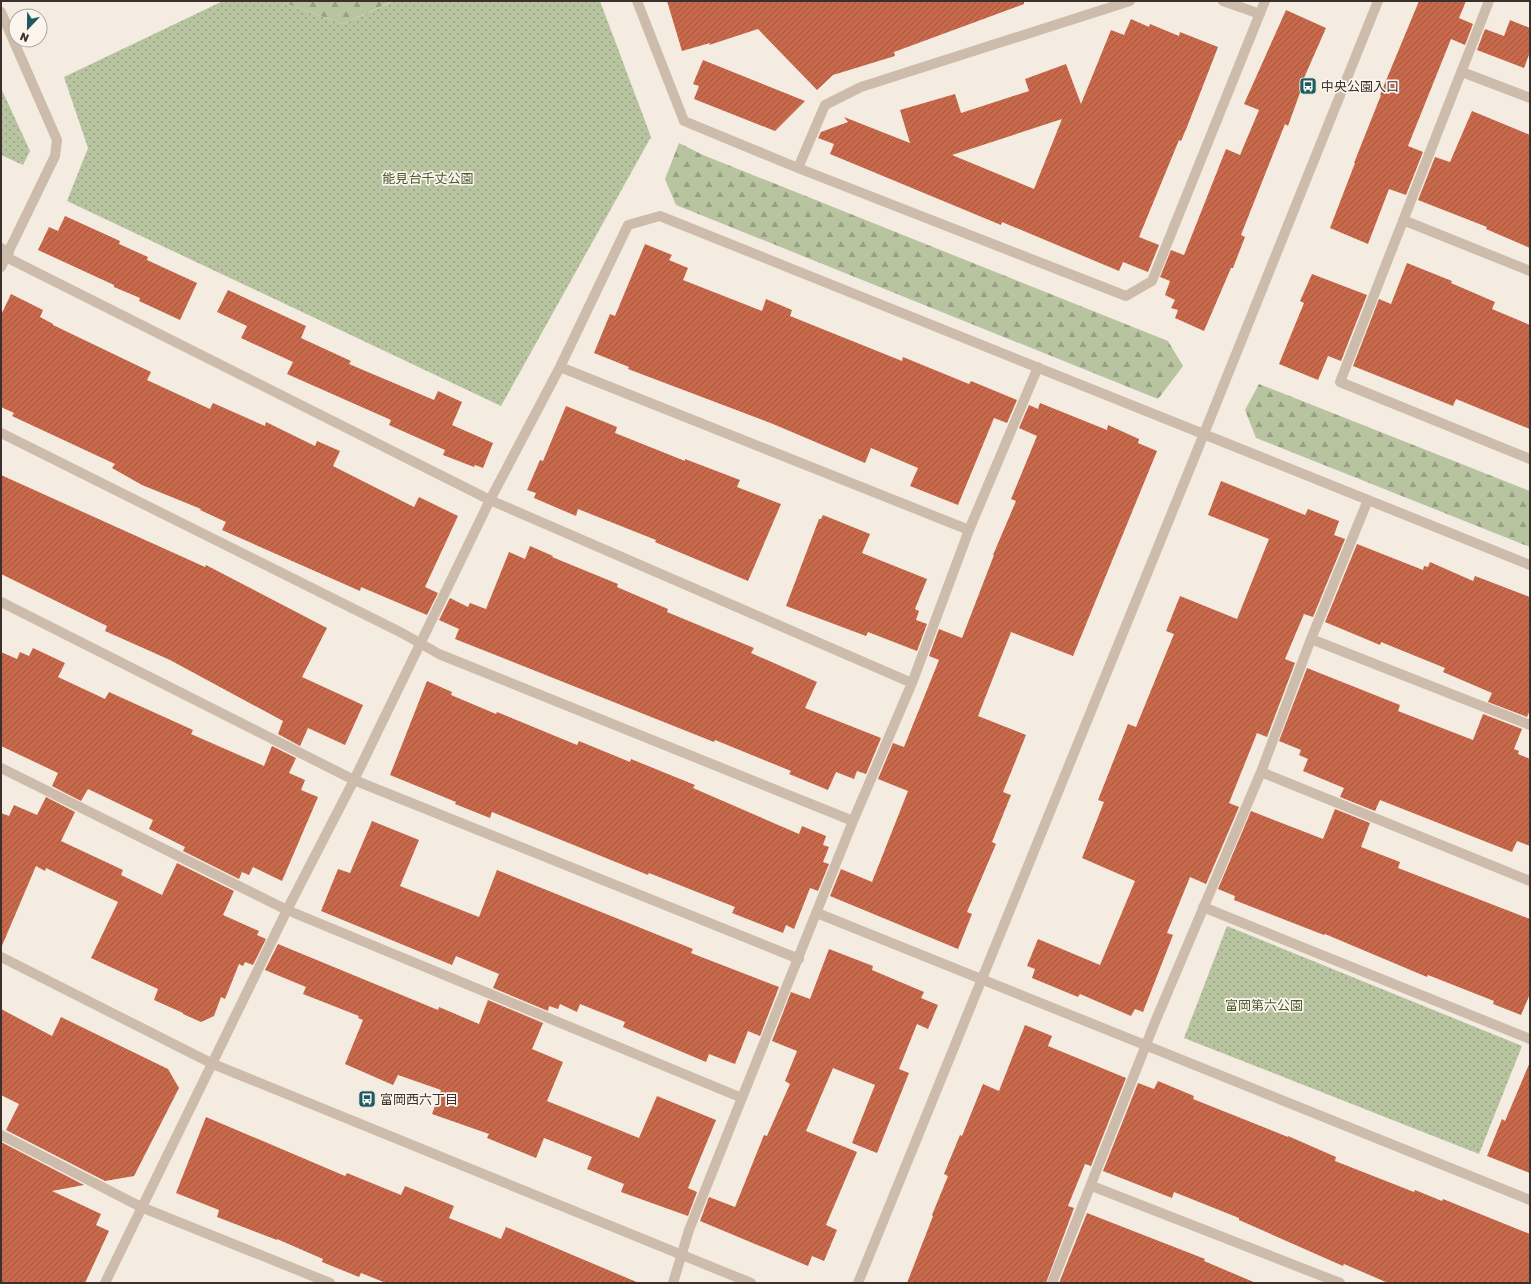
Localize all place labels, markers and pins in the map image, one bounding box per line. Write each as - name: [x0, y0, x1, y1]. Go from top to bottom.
- bus stop icon: 中央公園入口: [1298, 76, 1318, 96]
- place label: 中央公園入口: [1321, 78, 1399, 94]
- bus stop icon: 富岡西六丁目: [357, 1089, 377, 1109]
- place label: 富岡西六丁目: [380, 1091, 458, 1107]

